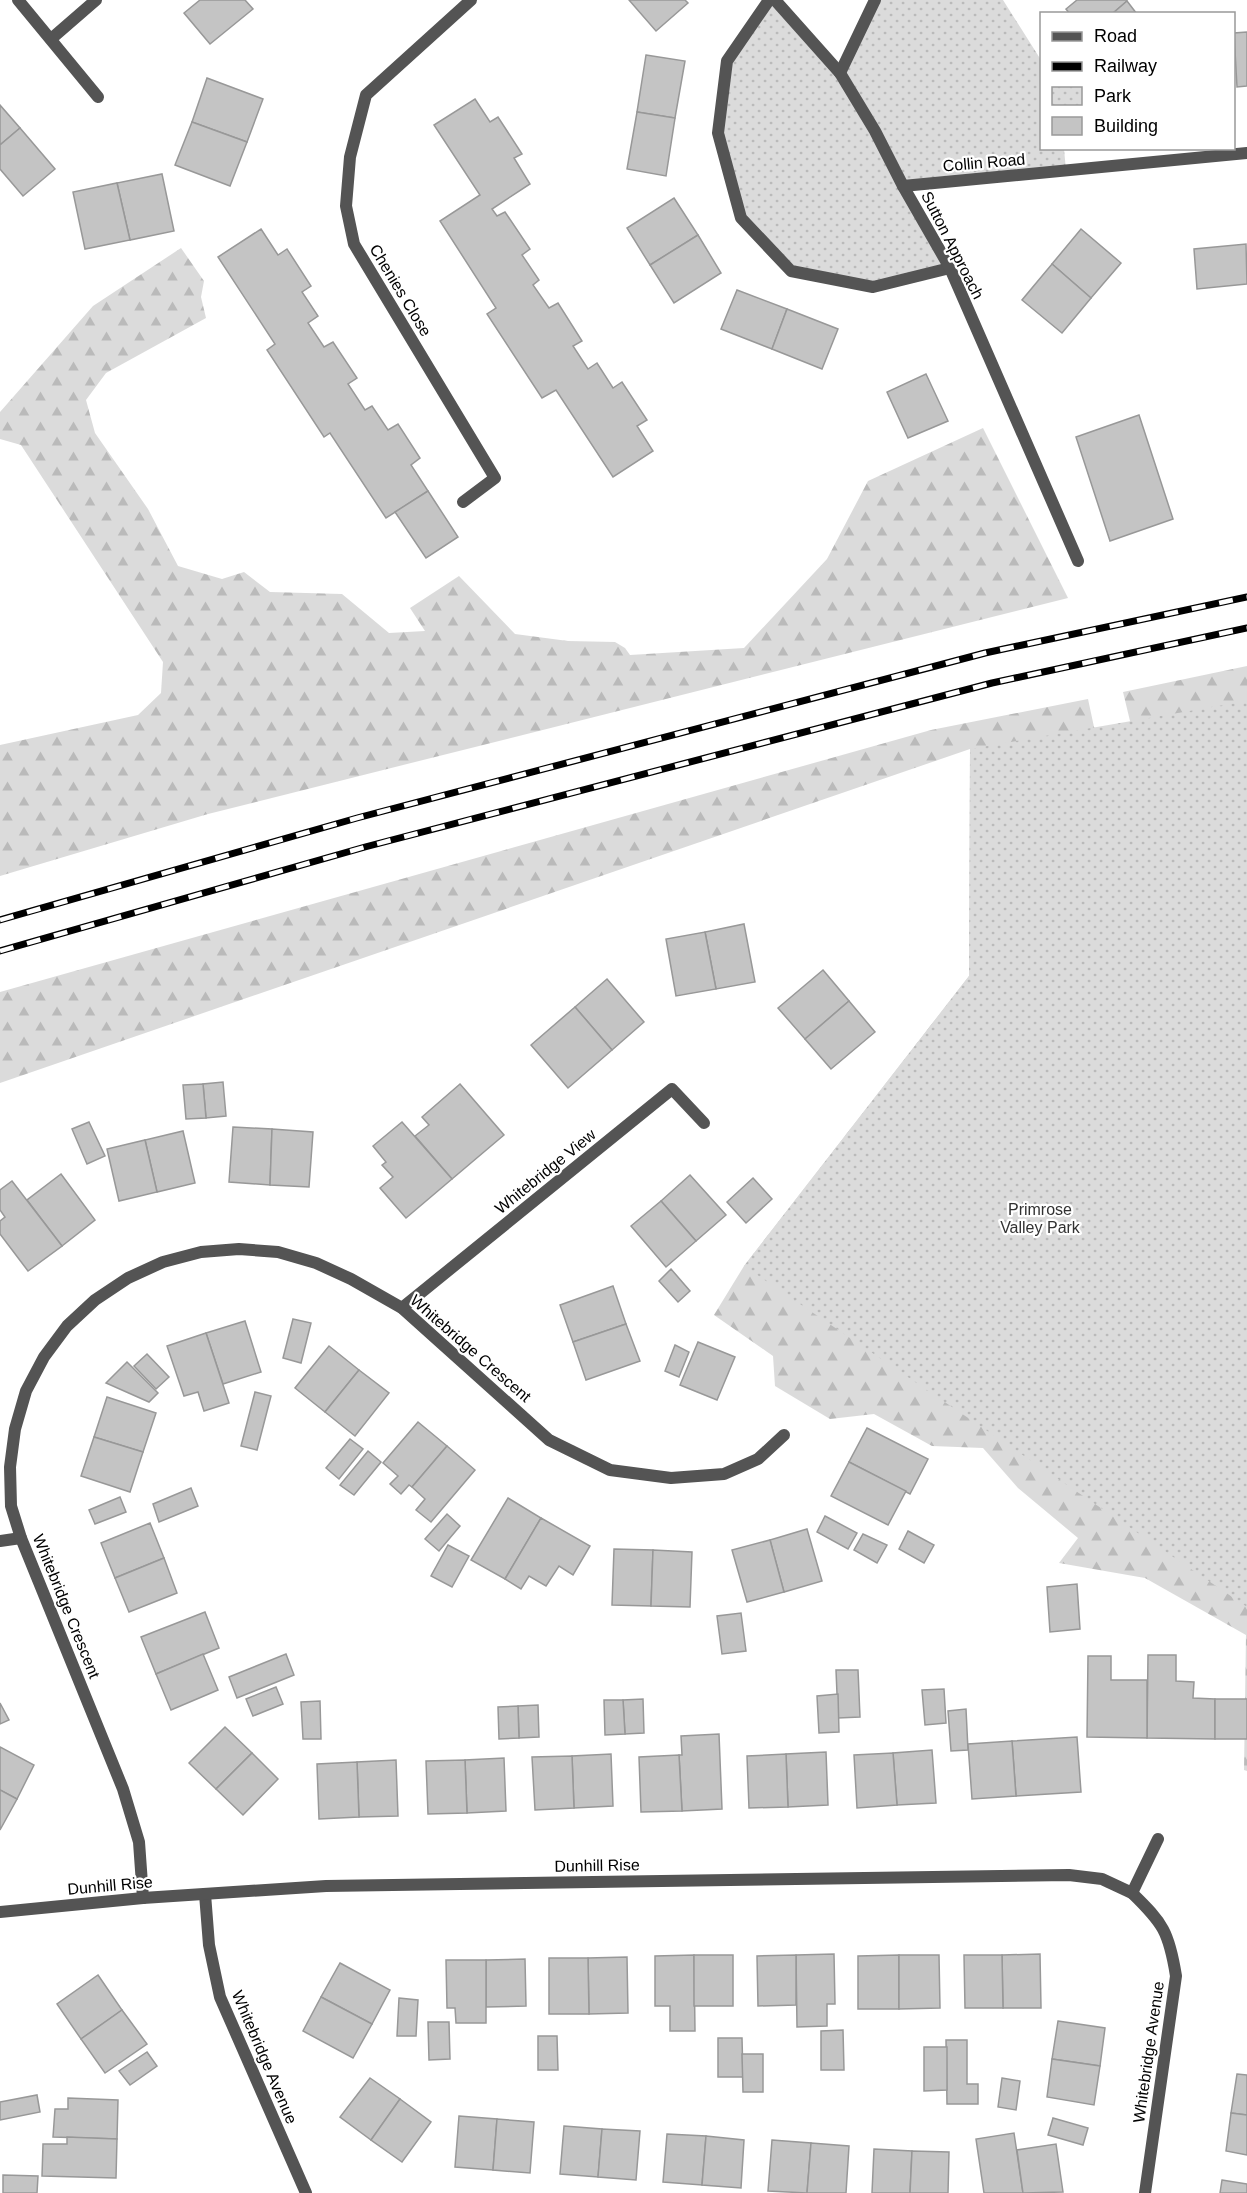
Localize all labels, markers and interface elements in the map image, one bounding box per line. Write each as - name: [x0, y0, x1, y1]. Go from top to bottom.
- legend: [1040, 12, 1235, 150]
- text: Road: [1094, 26, 1137, 46]
- text: Railway: [1094, 56, 1157, 76]
- text: Park: [1094, 86, 1132, 106]
- text: Building: [1094, 116, 1158, 136]
- street label: Collin Road: [942, 150, 1026, 175]
- street label: Sutton Approach: [918, 189, 987, 302]
- street label: Chenies Close: [366, 241, 435, 339]
- street label: Whitebridge View: [492, 1125, 599, 1217]
- park label: Primrose Valley Park: [1000, 1201, 1081, 1236]
- street label: Whitebridge Crescent: [407, 1291, 535, 1406]
- street label: Whitebridge Crescent: [30, 1532, 103, 1681]
- street label: Dunhill Rise: [554, 1856, 640, 1875]
- street label: Dunhill Rise: [67, 1873, 153, 1898]
- street label: Whitebridge Avenue: [1130, 1980, 1167, 2124]
- street label: Whitebridge Avenue: [229, 1988, 300, 2126]

